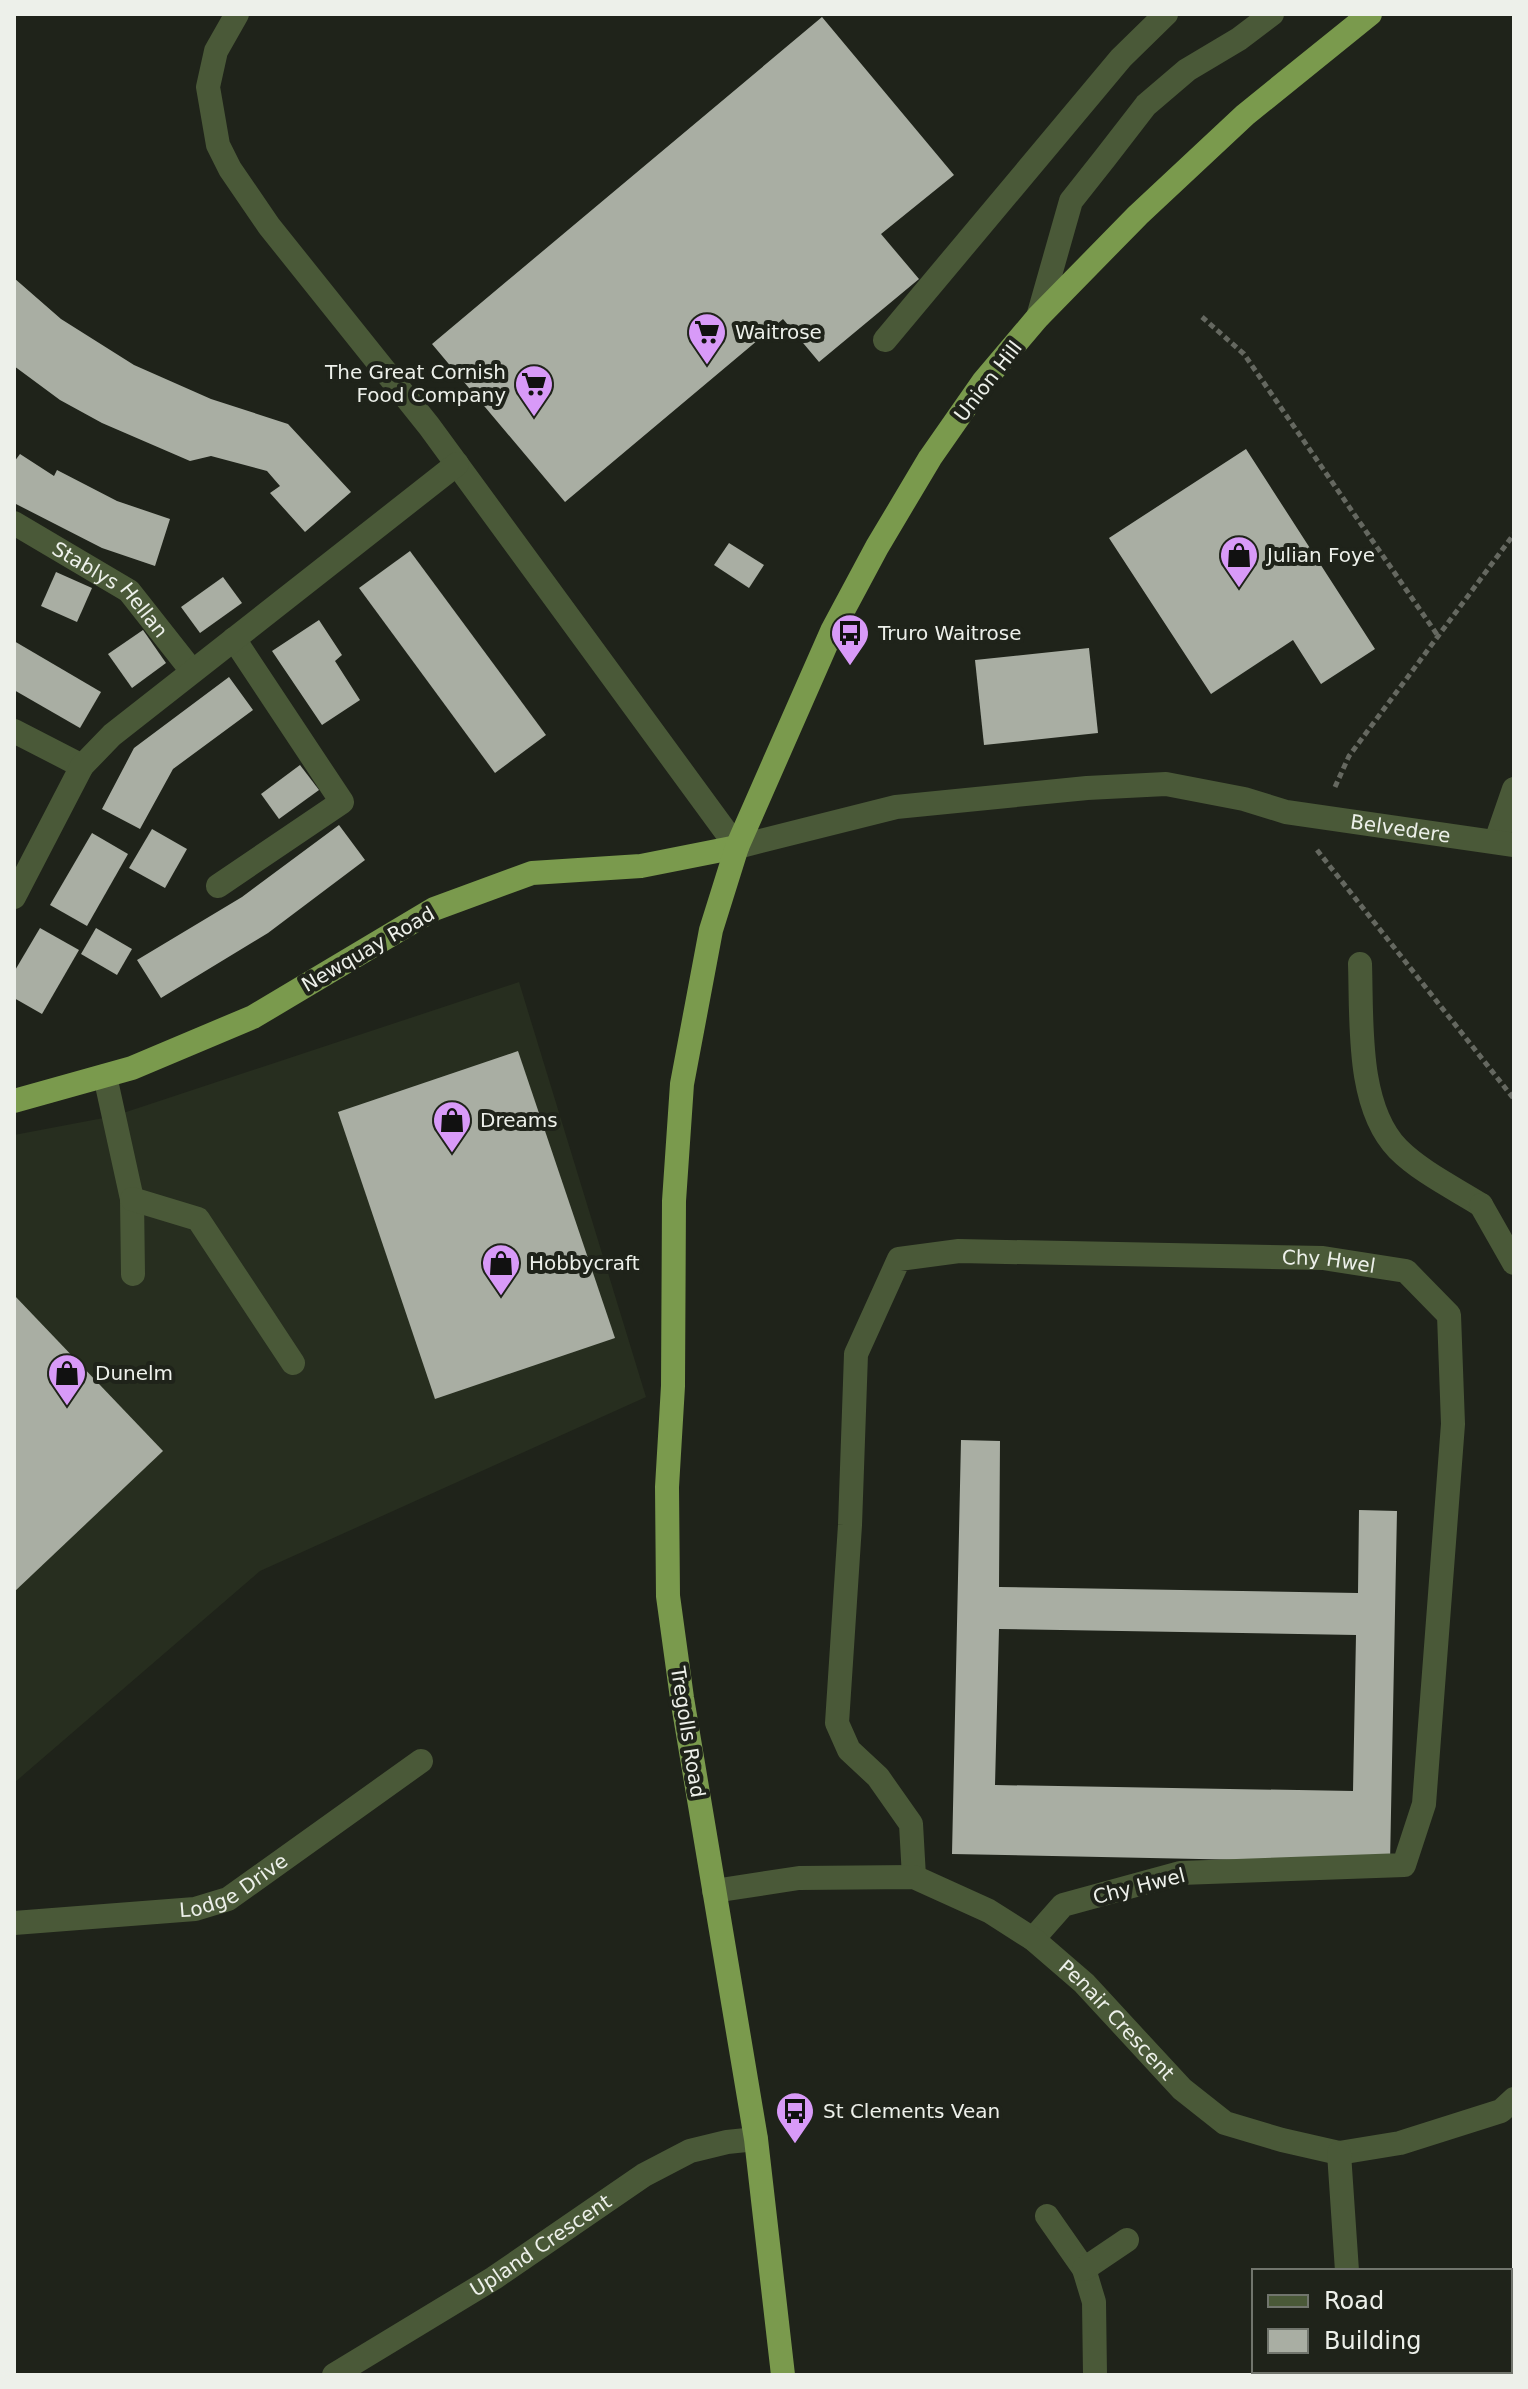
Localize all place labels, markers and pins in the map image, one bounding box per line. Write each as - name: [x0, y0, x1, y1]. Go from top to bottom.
- supermarket icon: Waitrose: [686, 311, 728, 366]
- place label: Waitrose: [735, 320, 822, 344]
- place label: The Great Cornish Food Company: [324, 360, 506, 407]
- supermarket icon: The Great Cornish Food Company: [513, 363, 555, 418]
- shop icon: Julian Foye: [1218, 534, 1260, 589]
- place label: Julian Foye: [1265, 543, 1375, 567]
- bus stop icon: Truro Waitrose: [829, 612, 871, 667]
- place label: Truro Waitrose: [877, 621, 1021, 645]
- shop icon: Dreams: [431, 1099, 473, 1154]
- place label: Dreams: [480, 1108, 558, 1132]
- shop icon: Hobbycraft: [480, 1242, 522, 1297]
- place label: Hobbycraft: [529, 1251, 640, 1275]
- shop icon: Dunelm: [46, 1352, 88, 1407]
- place label: Dunelm: [95, 1361, 173, 1385]
- bus stop icon: St Clements Vean: [774, 2090, 816, 2145]
- place label: St Clements Vean: [823, 2099, 1000, 2123]

